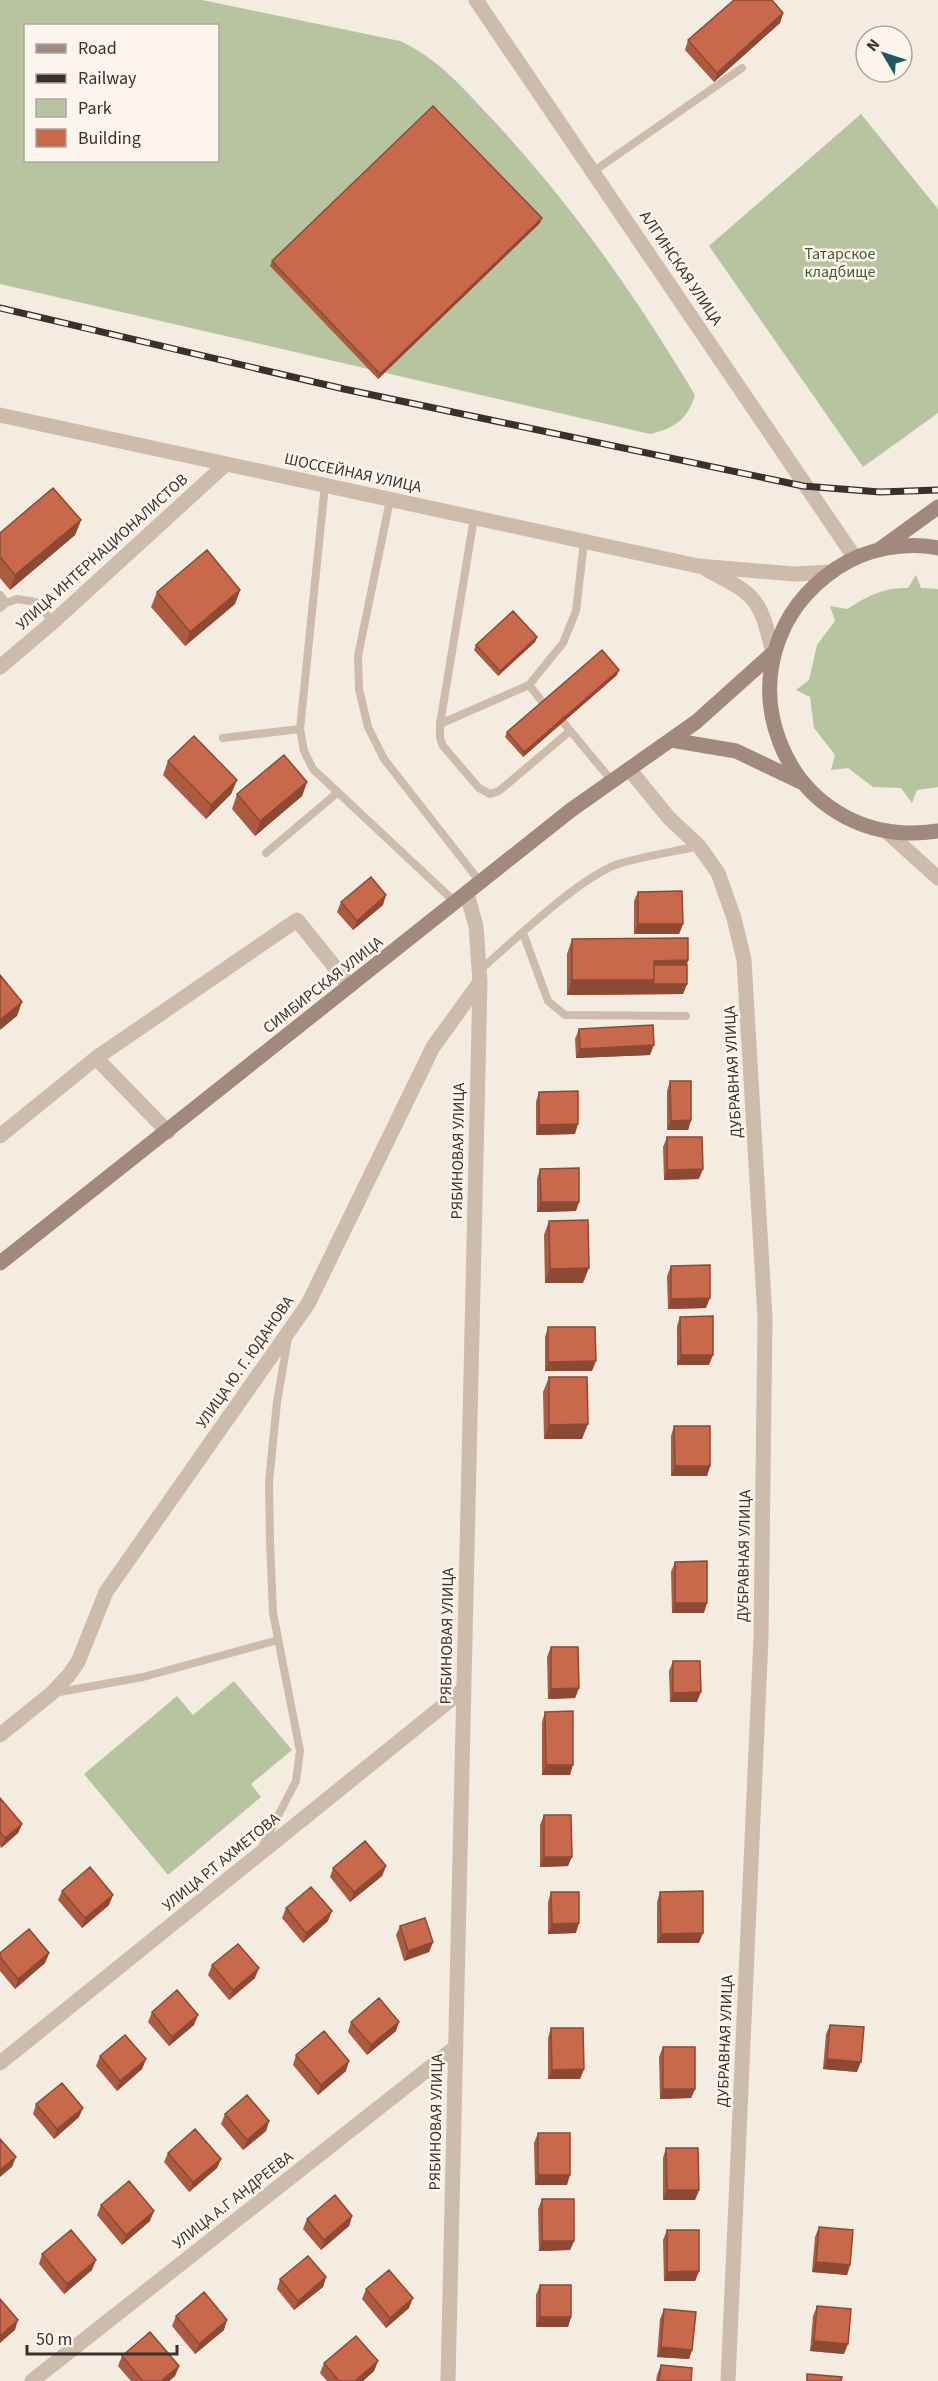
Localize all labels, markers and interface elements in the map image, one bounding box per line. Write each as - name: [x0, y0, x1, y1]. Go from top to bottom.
- legend: [24, 24, 219, 162]
- north arrow: [854, 24, 914, 84]
- text: N: [861, 34, 885, 56]
- text: Road: [78, 36, 117, 61]
- text: Railway: [78, 66, 137, 91]
- text: Park: [78, 96, 112, 121]
- text: Building: [78, 126, 141, 151]
- street label: АЛГИНСКАЯ УЛИЦА: [634, 206, 728, 330]
- park label: Татарское кладбище: [805, 243, 875, 283]
- street label: ШОССЕЙНАЯ УЛИЦА: [282, 448, 424, 498]
- street label: УЛИЦА ИНТЕРНАЦИОНАЛИСТОВ: [11, 469, 193, 635]
- street label: СИМБИРСКАЯ УЛИЦА: [258, 931, 388, 1039]
- street label: ДУБРАВНАЯ УЛИЦА: [719, 1005, 747, 1139]
- street label: РЯБИНОВАЯ УЛИЦА: [446, 1082, 470, 1220]
- street label: УЛИЦА Ю. Г. ЮДАНОВА: [191, 1291, 299, 1433]
- street label: ДУБРАВНАЯ УЛИЦА: [732, 1489, 756, 1622]
- street label: РЯБИНОВАЯ УЛИЦА: [435, 1567, 459, 1705]
- street label: УЛИЦА Р.Т АХМЕТОВА: [158, 1808, 285, 1916]
- street label: ДУБРАВНАЯ УЛИЦА: [712, 1974, 738, 2108]
- street label: РЯБИНОВАЯ УЛИЦА: [424, 2053, 448, 2191]
- street label: УЛИЦА А.Г АНДРЕЕВА: [168, 2146, 298, 2254]
- scale bar: [27, 2318, 177, 2356]
- text: 50 m: [36, 2327, 72, 2352]

